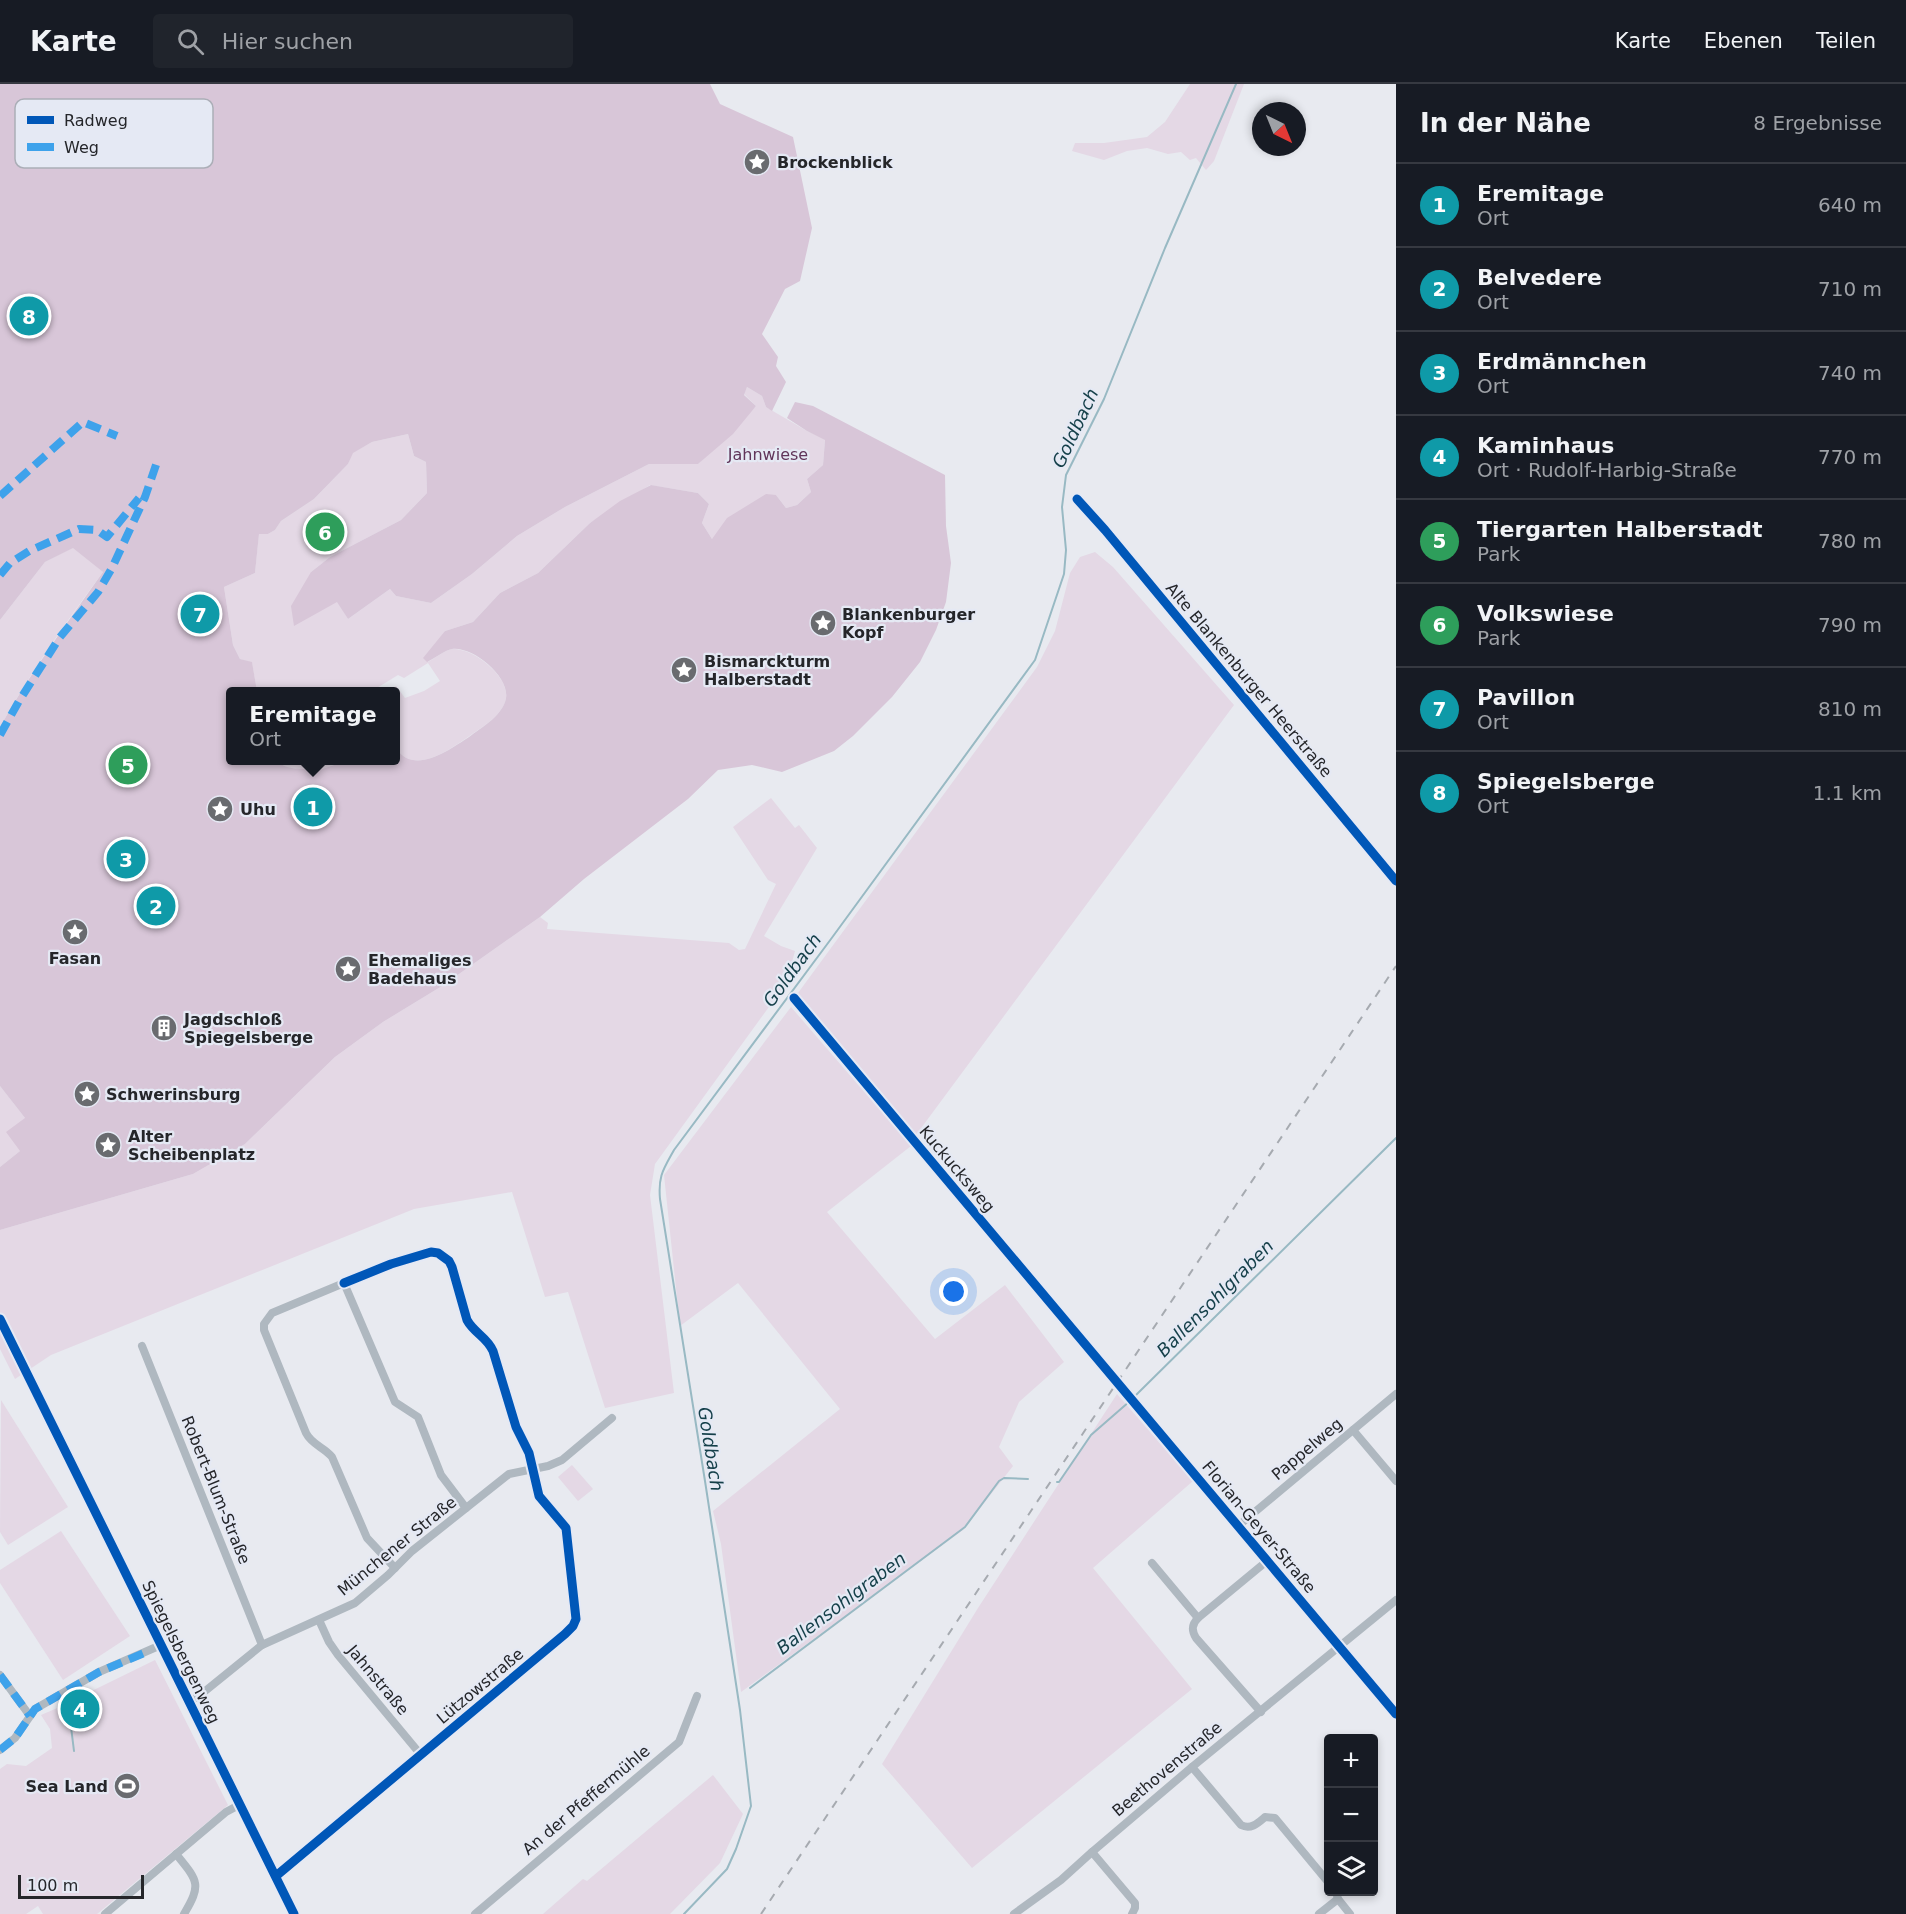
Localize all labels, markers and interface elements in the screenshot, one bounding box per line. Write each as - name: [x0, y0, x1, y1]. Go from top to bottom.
- search box: [153, 14, 573, 68]
- text: Karte: [30, 25, 117, 58]
- icon: search: [174, 25, 207, 58]
- text: Hier suchen: [222, 29, 353, 54]
- text: Karte: [1615, 29, 1671, 53]
- text: Ebenen: [1704, 29, 1783, 53]
- text: Teilen: [1816, 29, 1876, 53]
- legend: [15, 99, 213, 168]
- north arrow: [1252, 102, 1306, 156]
- text: In der Nähe: [1420, 108, 1591, 138]
- text: Radweg: [64, 111, 128, 130]
- text: 8 Ergebnisse: [1753, 111, 1882, 135]
- text: Weg: [64, 138, 99, 157]
- place icon: Brockenblick: [742, 147, 772, 177]
- place label: Brockenblick: [777, 153, 893, 172]
- text: Eremitage: [1477, 181, 1604, 206]
- text: 1: [1433, 193, 1446, 217]
- text: 640 m: [1818, 193, 1882, 217]
- text: Ort: [1477, 206, 1509, 230]
- text: Belvedere: [1477, 265, 1602, 290]
- text: 2: [1433, 277, 1446, 301]
- text: 710 m: [1818, 277, 1882, 301]
- text: Ort: [1477, 290, 1509, 314]
- pin: 8: [9, 294, 48, 338]
- text: Erdmännchen: [1477, 349, 1647, 374]
- text: 3: [1433, 361, 1446, 385]
- text: 740 m: [1818, 361, 1882, 385]
- text: Ort: [1477, 374, 1509, 398]
- water label: Goldbach: [1047, 385, 1103, 471]
- text: Kaminhaus: [1477, 433, 1614, 458]
- park label: Jahnwiese: [727, 445, 808, 464]
- text: 4: [1433, 445, 1446, 469]
- text: 770 m: [1818, 445, 1882, 469]
- text: Ort · Rudolf-Harbig-Straße: [1477, 458, 1737, 482]
- pin: 6: [306, 510, 344, 554]
- text: Tiergarten Halberstadt: [1477, 517, 1763, 542]
- text: 5: [1433, 529, 1446, 553]
- text: 780 m: [1818, 529, 1882, 553]
- text: Park: [1477, 542, 1520, 566]
- street label: Alte Blankenburger Heerstraße: [1162, 579, 1336, 781]
- pin: 7: [180, 592, 220, 636]
- text: Volkswiese: [1477, 601, 1614, 626]
- place label: Blankenburger Kopf: [842, 605, 975, 642]
- place icon: Blankenburger Kopf: [808, 608, 838, 638]
- text: 6: [1433, 613, 1446, 637]
- text: 790 m: [1818, 613, 1882, 637]
- text: Park: [1477, 626, 1520, 650]
- place label: Bismarckturm Halberstadt: [704, 652, 830, 689]
- place icon: Bismarckturm Halberstadt: [669, 655, 699, 685]
- text: Pavillon: [1477, 685, 1575, 710]
- popup: [226, 687, 400, 765]
- text: 7: [1433, 697, 1446, 721]
- text: 810 m: [1818, 697, 1882, 721]
- text: Eremitage: [249, 702, 377, 727]
- text: Ort: [1477, 710, 1509, 734]
- text: Ort: [249, 727, 281, 751]
- pin: 5: [108, 742, 148, 788]
- text: Spiegelsberge: [1477, 769, 1655, 794]
- text: 8: [1433, 781, 1446, 805]
- text: 1.1 km: [1813, 781, 1882, 805]
- pin: 1: [294, 784, 332, 830]
- place icon: Uhu: [205, 794, 235, 824]
- text: Ort: [1477, 794, 1509, 818]
- place label: Uhu: [240, 800, 276, 819]
- pin: 3: [106, 836, 146, 882]
- pin: 2: [136, 884, 176, 928]
- place icon: Fasan: [60, 917, 90, 947]
- water label: Goldbach: [758, 929, 826, 1011]
- place label: Fasan: [49, 949, 101, 968]
- place label: Ehemaliges Badehaus: [368, 951, 471, 988]
- place icon: Ehemaliges Badehaus: [333, 954, 363, 984]
- place label: Jagdschloß Spiegelsberge: [183, 1010, 313, 1047]
- building icon: Jagdschloß Spiegelsberge: [149, 1013, 179, 1043]
- place icon: Schwerinsburg: [72, 1079, 102, 1109]
- place label: Schwerinsburg: [106, 1085, 241, 1104]
- street label: Kuckucksweg: [915, 1122, 999, 1216]
- place label: Alter Scheibenplatz: [128, 1127, 255, 1164]
- place icon: Alter Scheibenplatz: [93, 1130, 123, 1160]
- water label: Ballensohlgraben: [1152, 1235, 1278, 1361]
- your location: [939, 1277, 968, 1306]
- water label: Goldbach: [694, 1405, 728, 1493]
- street label: Robert-Blum-Straße: [178, 1413, 254, 1567]
- street label: Pappelweg: [1268, 1414, 1346, 1484]
- street label: Florian-Geyer-Straße: [1198, 1457, 1320, 1597]
- street label: Münchener Straße: [334, 1492, 460, 1600]
- water label: Ballensohlgraben: [772, 1548, 910, 1658]
- street label: Spiegelsbergenweg: [138, 1577, 224, 1727]
- street label: Jahnstraße: [343, 1640, 413, 1719]
- street label: Lützowstraße: [433, 1644, 527, 1728]
- pin: 4: [60, 1686, 100, 1732]
- street label: Beethovenstraße: [1108, 1718, 1226, 1820]
- map controls: [1324, 1734, 1378, 1896]
- button: +: [1324, 1734, 1378, 1788]
- street label: An der Pfeffermühle: [519, 1741, 653, 1859]
- sports icon: Sea Land: [112, 1771, 142, 1801]
- place label: Sea Land: [25, 1777, 108, 1796]
- button: −: [1324, 1788, 1378, 1842]
- button: layers: [1324, 1842, 1378, 1896]
- scale bar: [18, 1872, 144, 1900]
- text: 100 m: [27, 1876, 78, 1895]

